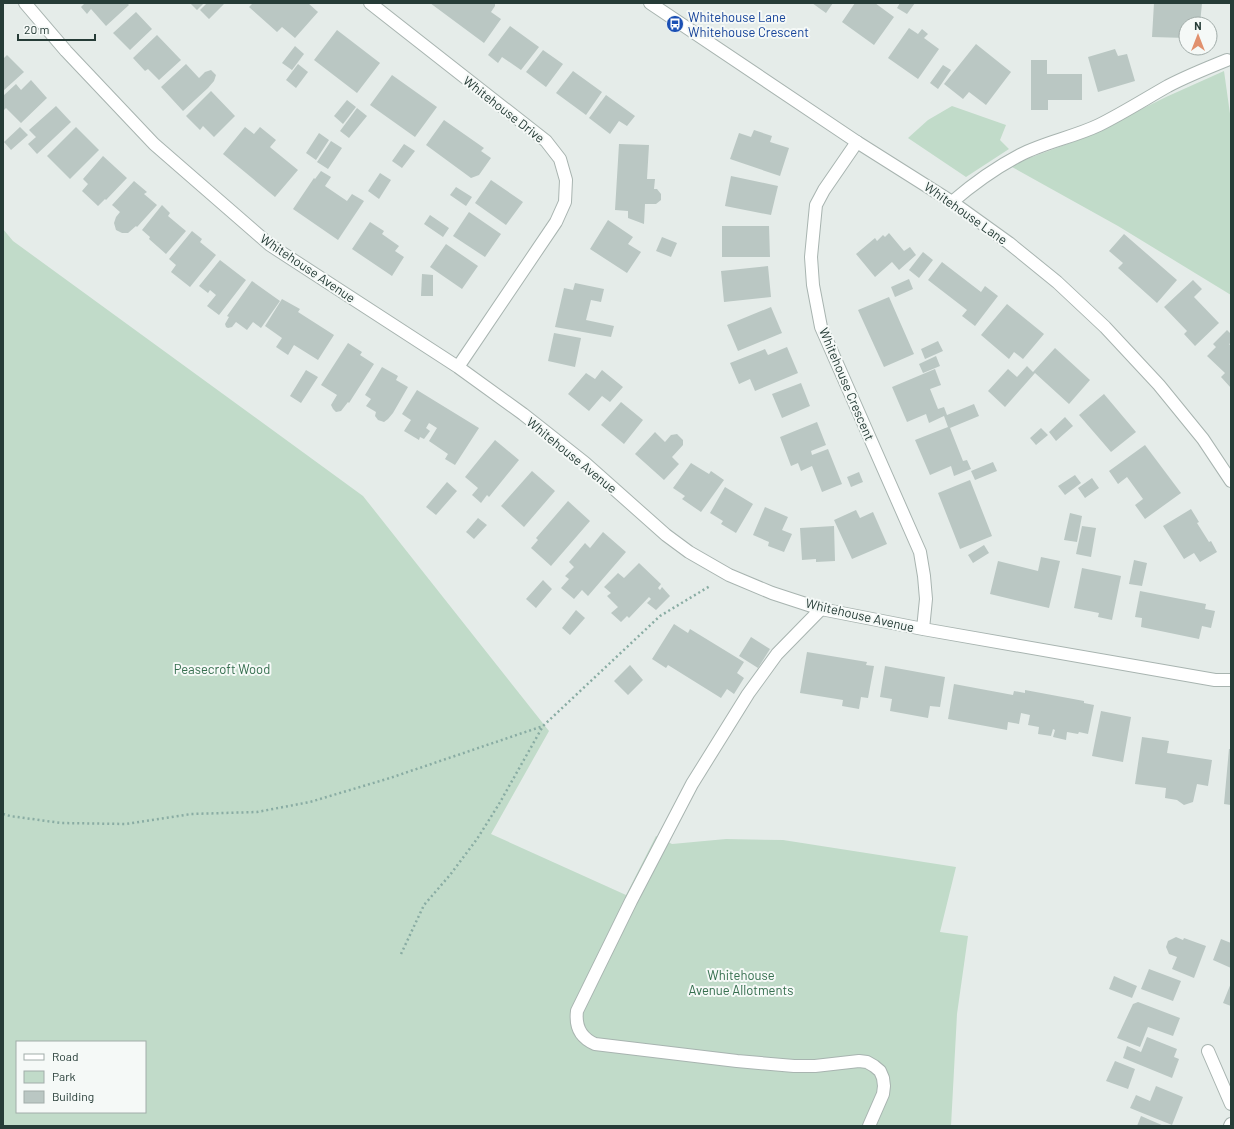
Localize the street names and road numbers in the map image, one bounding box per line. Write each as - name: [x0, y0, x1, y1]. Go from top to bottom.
- street label: Whitehouse Drive: [460, 72, 548, 146]
- street label: Whitehouse Lane: [921, 178, 1011, 248]
- street label: Whitehouse Avenue: [257, 230, 359, 306]
- street label: Whitehouse Crescent: [816, 325, 878, 443]
- street label: Whitehouse Avenue: [524, 414, 620, 496]
- street label: Whitehouse Avenue: [804, 595, 916, 635]

